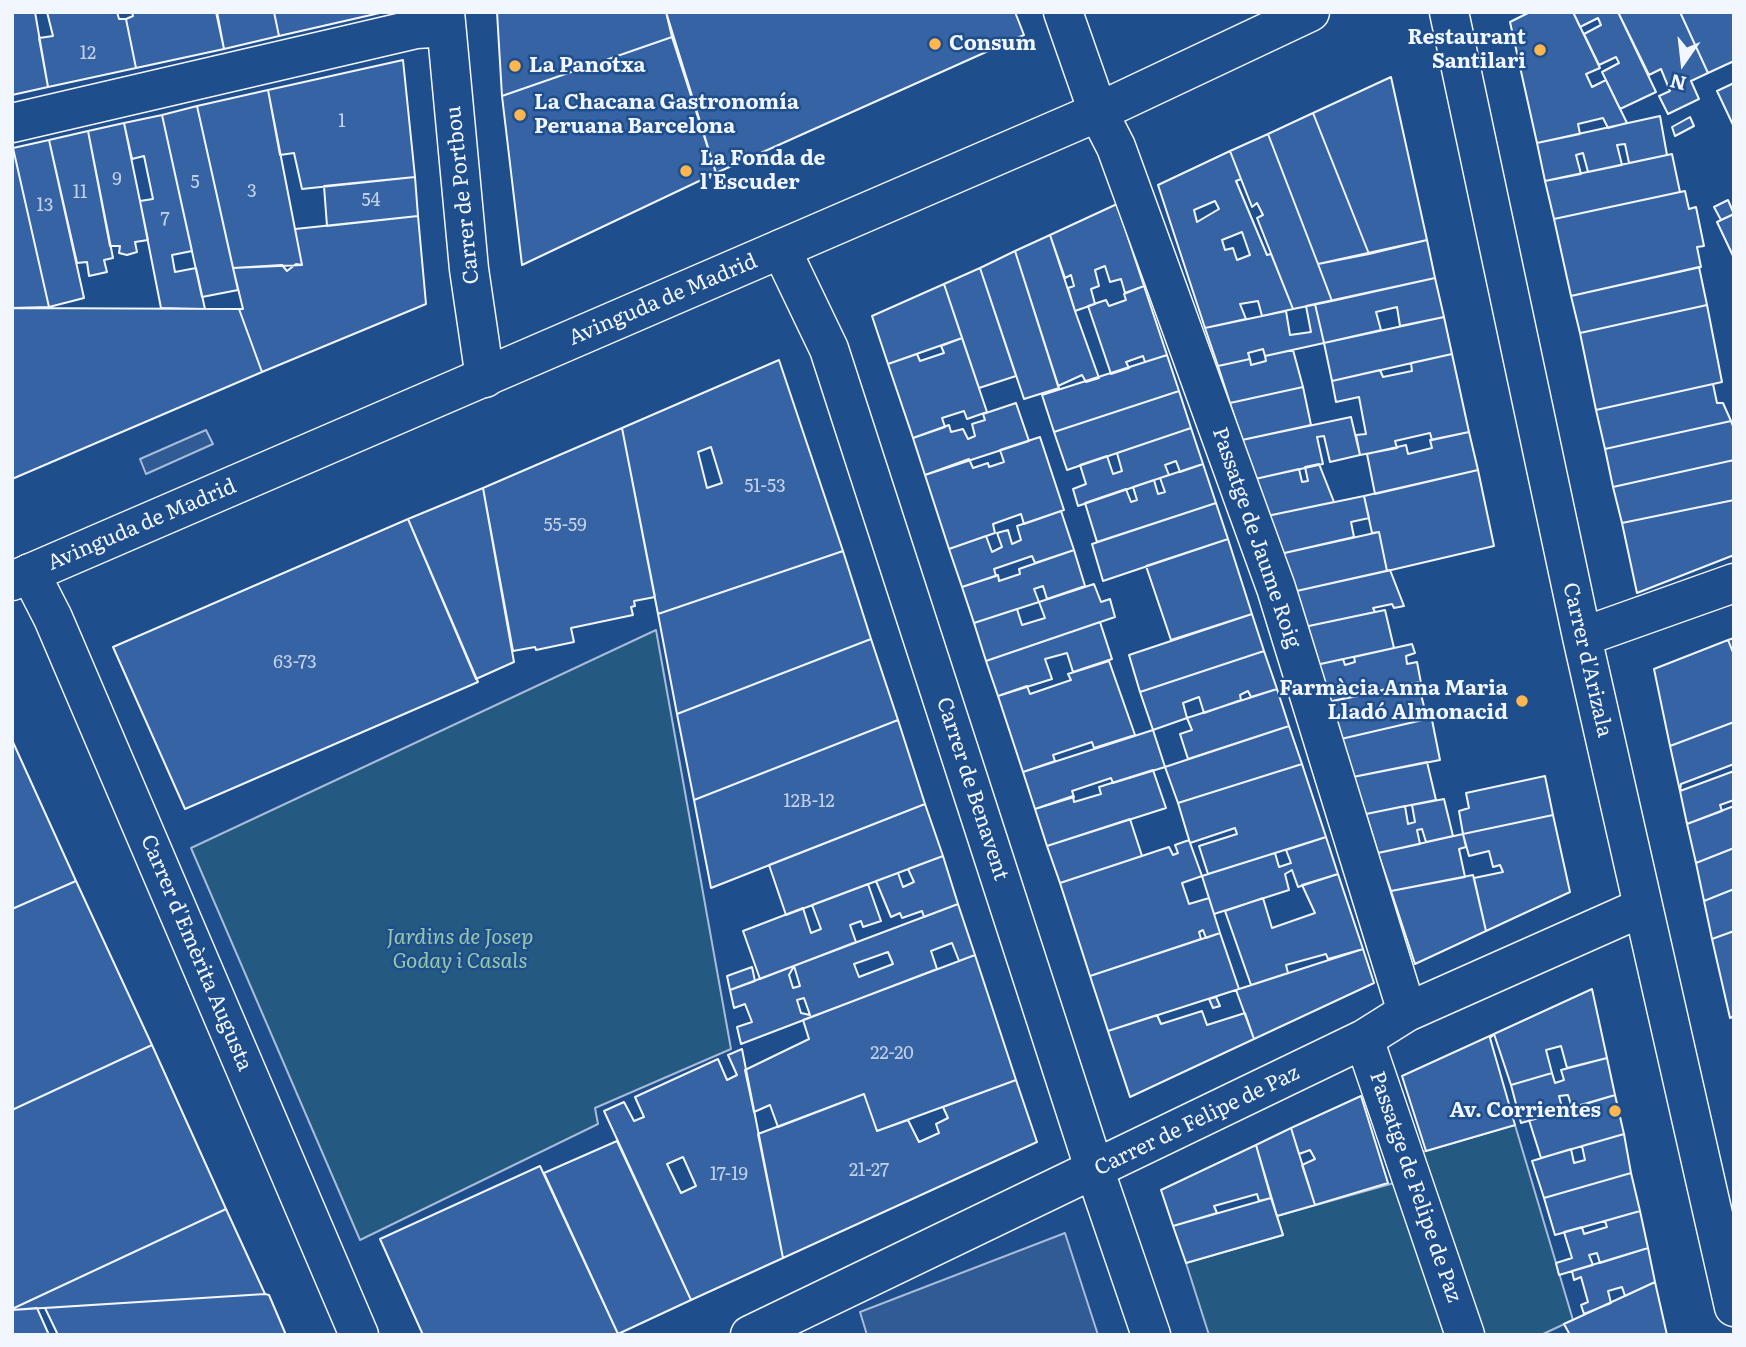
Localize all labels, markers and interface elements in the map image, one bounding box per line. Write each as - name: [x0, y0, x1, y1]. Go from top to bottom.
- place label: Restaurant Santilari: [1407, 25, 1526, 75]
- north arrow: [1648, 28, 1718, 98]
- place label: Consum: [949, 31, 1037, 57]
- marker: Consum: [927, 36, 943, 52]
- marker: Restaurant Santilari: [1532, 42, 1548, 58]
- house number: 12: [80, 43, 96, 65]
- place label: La Panotxa: [529, 53, 646, 79]
- marker: La Panotxa: [507, 58, 523, 74]
- text: N: [1667, 68, 1689, 99]
- place label: La Chacana Gastronomía Peruana Barcelona: [534, 90, 799, 140]
- street label: Carrer de Portbou: [441, 105, 485, 285]
- marker: La Chacana Gastronomía Peruana Barcelona: [512, 107, 528, 123]
- house number: 1: [338, 111, 346, 133]
- place label: La Fonda de l'Escuder: [700, 146, 825, 196]
- marker: La Fonda de l'Escuder: [678, 163, 694, 179]
- house number: 9: [112, 169, 122, 191]
- house number: 5: [190, 172, 200, 194]
- house number: 3: [247, 181, 257, 203]
- house number: 11: [73, 182, 87, 204]
- house number: 54: [361, 190, 381, 212]
- house number: 13: [36, 195, 54, 217]
- house number: 7: [160, 209, 170, 231]
- street label: Avinguda de Madrid: [565, 249, 761, 351]
- street label: Passatge de Jaume Roig: [1206, 424, 1306, 652]
- street label: Avinguda de Madrid: [44, 474, 240, 576]
- house number: 51-53: [744, 476, 786, 498]
- house number: 55-59: [543, 515, 587, 537]
- street label: Carrer d'Arizala: [1557, 580, 1617, 740]
- house number: 63-73: [273, 652, 317, 674]
- place label: Farmàcia Anna Maria Lladó Almonacid: [1279, 676, 1508, 726]
- marker: Farmàcia Anna Maria Lladó Almonacid: [1514, 693, 1530, 709]
- street label: Carrer de Benavent: [930, 694, 1014, 884]
- house number: 12B-12: [783, 791, 835, 813]
- street label: Carrer d'Emèrita Augusta: [135, 831, 257, 1075]
- park label: Jardins de Josep Goday i Casals: [387, 925, 533, 975]
- house number: 22-20: [870, 1043, 914, 1065]
- street label: Carrer de Felipe de Paz: [1091, 1060, 1303, 1182]
- street label: Passatge de Felipe de Paz: [1364, 1068, 1466, 1306]
- place label: Av. Corrientes: [1450, 1098, 1601, 1124]
- marker: Av. Corrientes: [1607, 1103, 1623, 1119]
- house number: 21-27: [849, 1160, 889, 1182]
- house number: 17-19: [710, 1164, 748, 1186]

